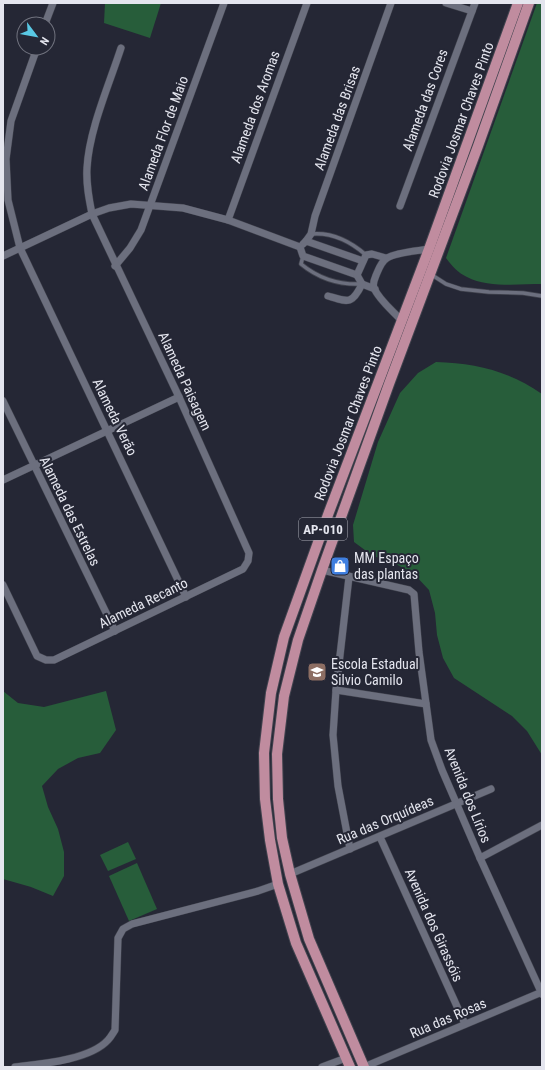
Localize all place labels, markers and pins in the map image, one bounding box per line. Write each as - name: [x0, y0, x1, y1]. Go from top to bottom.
- place label: MM Espaço das plantas: [354, 550, 419, 582]
- shop icon: MM Espaço das plantas: [329, 555, 351, 577]
- place label: Escola Estadual Silvio Camilo: [331, 656, 419, 688]
- school or university icon: Escola Estadual Silvio Camilo: [306, 661, 328, 683]

